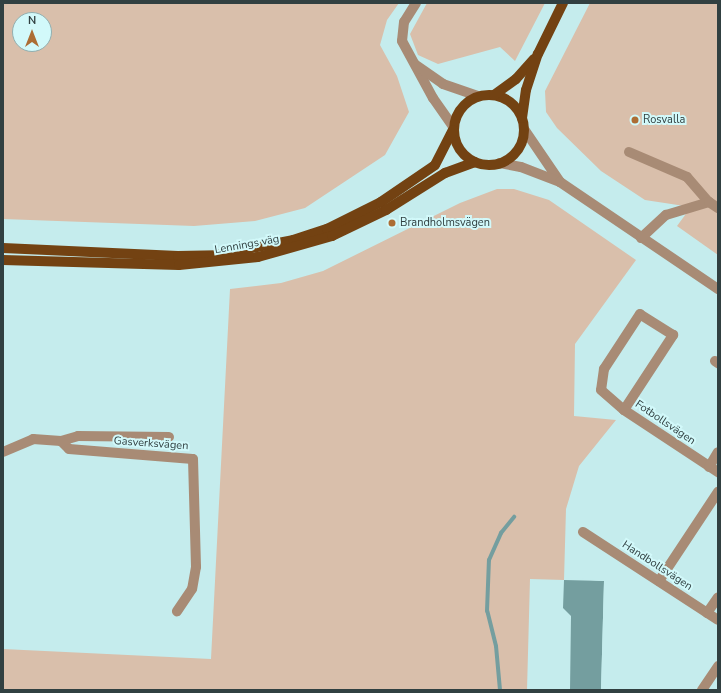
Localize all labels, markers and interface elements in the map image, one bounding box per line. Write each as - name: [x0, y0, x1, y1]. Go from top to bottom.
- north arrow: [12, 12, 52, 52]
- text: N: [28, 13, 36, 28]
- place label: Rosvalla: [643, 113, 685, 127]
- marker: Rosvalla: [630, 115, 640, 125]
- place label: Brandholmsvägen: [400, 216, 490, 230]
- marker: Brandholmsvägen: [387, 218, 397, 228]
- street label: Lennings väg: [214, 233, 280, 257]
- street label: Fotbollsvägen: [632, 398, 698, 448]
- street label: Gasverksvägen: [113, 435, 189, 453]
- street label: Handbollsvägen: [619, 538, 695, 594]

